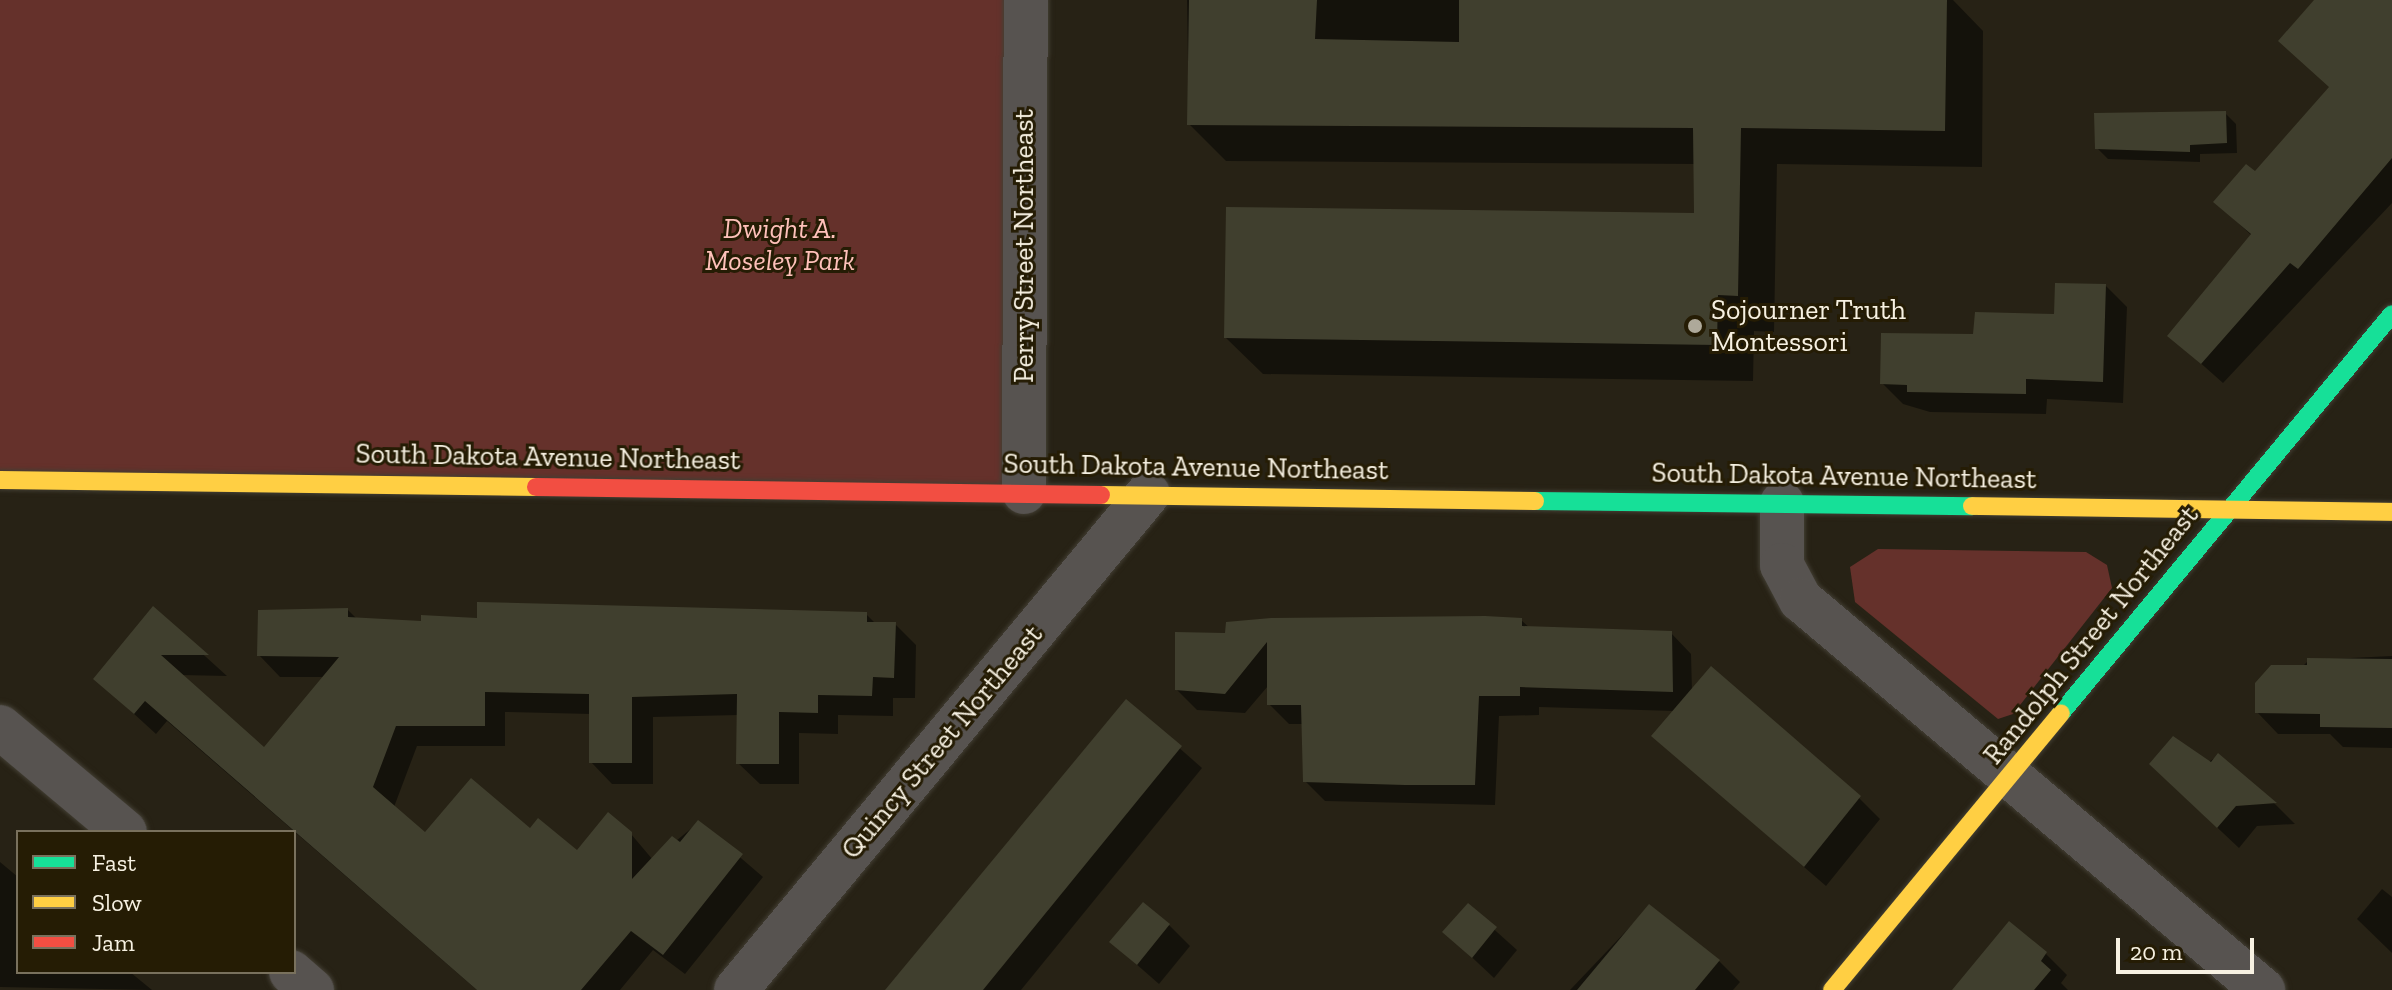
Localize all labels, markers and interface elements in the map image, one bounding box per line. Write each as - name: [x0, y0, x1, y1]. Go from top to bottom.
- street label: Perry Street Northeast: [1007, 109, 1041, 383]
- park label: Dwight A. Moseley Park: [705, 212, 855, 278]
- place label: Sojourner Truth Montessori: [1711, 293, 1907, 359]
- marker: Sojourner Truth Montessori: [1686, 317, 1704, 335]
- street label: South Dakota Avenue Northeast: [355, 437, 741, 477]
- street label: South Dakota Avenue Northeast: [1003, 447, 1389, 487]
- street label: South Dakota Avenue Northeast: [1651, 456, 2037, 496]
- street label: Randolph Street Northeast: [1976, 499, 2206, 771]
- street label: Quincy Street Northeast: [834, 618, 1050, 866]
- legend: [16, 830, 296, 974]
- text: Fast: [92, 848, 136, 877]
- text: Slow: [92, 888, 142, 917]
- scale bar: [2120, 922, 2258, 972]
- text: Jam: [92, 928, 135, 957]
- text: 20 m: [2130, 937, 2182, 966]

